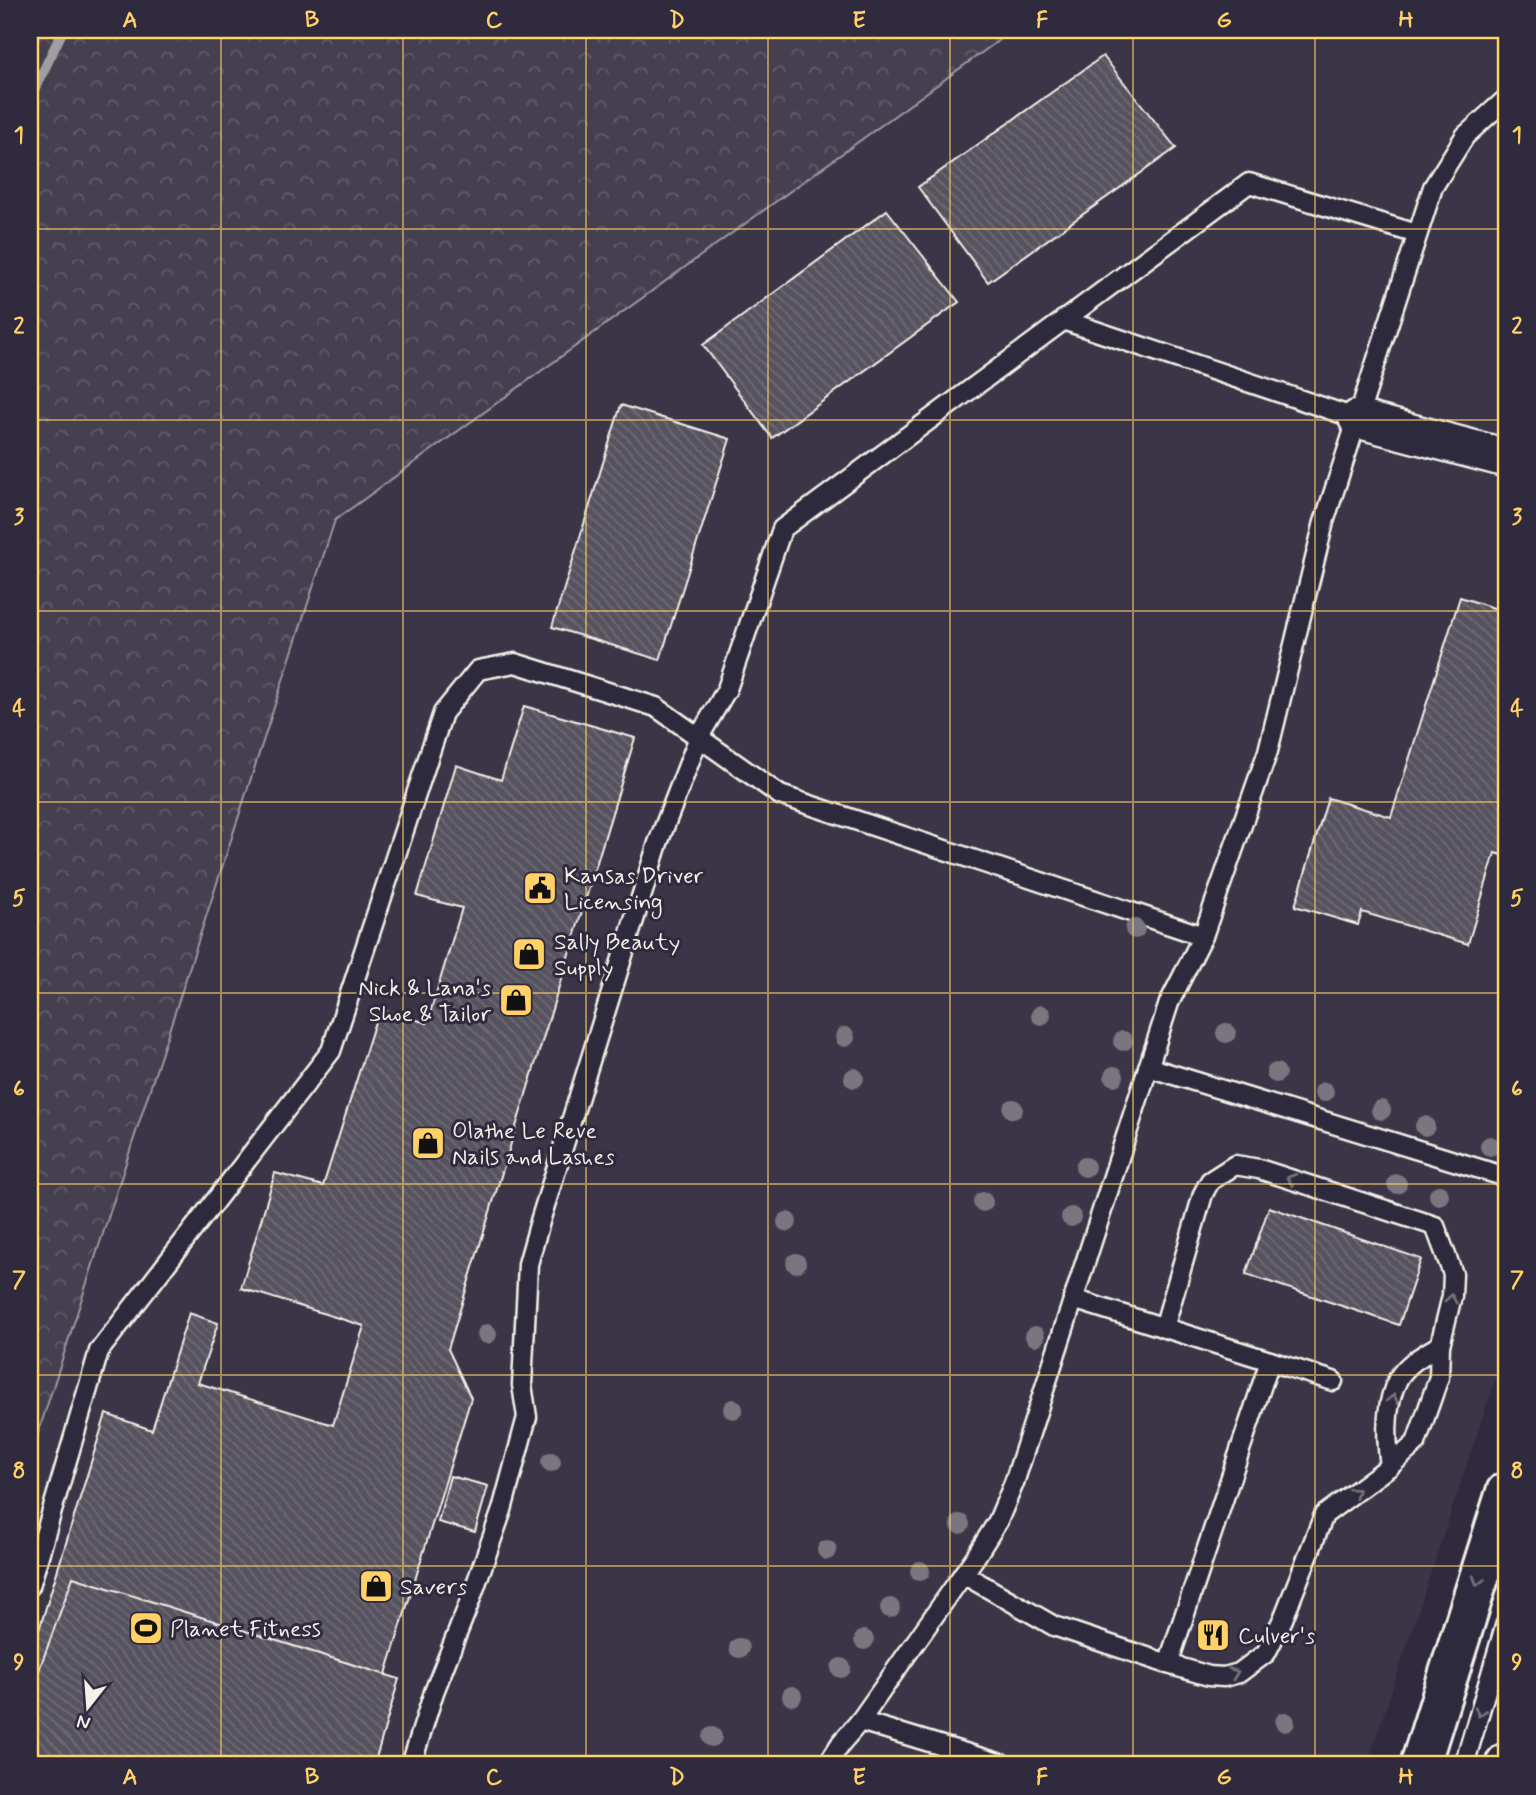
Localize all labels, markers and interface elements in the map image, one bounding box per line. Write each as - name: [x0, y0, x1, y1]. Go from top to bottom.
- text: A: [122, 6, 138, 36]
- text: B: [305, 6, 320, 36]
- text: C: [486, 6, 503, 36]
- text: D: [669, 6, 685, 36]
- text: E: [852, 6, 866, 36]
- text: F: [1036, 6, 1048, 36]
- text: G: [1216, 6, 1232, 36]
- text: H: [1398, 6, 1414, 36]
- text: 1: [14, 121, 24, 151]
- text: 1: [1512, 121, 1522, 151]
- text: 2: [13, 312, 25, 342]
- text: 2: [1511, 312, 1523, 342]
- text: 3: [14, 503, 25, 533]
- text: 3: [1512, 503, 1523, 533]
- text: 4: [12, 694, 26, 724]
- text: 4: [1510, 694, 1524, 724]
- place label: Kansas Driver Licensing: [564, 862, 704, 920]
- public building icon: Kansas Driver Licensing: [521, 869, 559, 907]
- text: 5: [12, 884, 26, 914]
- text: 5: [1510, 884, 1524, 914]
- place label: Sally Beauty Supply: [554, 928, 680, 984]
- shop icon: Sally Beauty Supply: [510, 935, 548, 973]
- place label: Nick & Lana's Shoe & Tailor: [358, 974, 491, 1030]
- shop icon: Nick & Lana's Shoe & Tailor: [497, 981, 535, 1019]
- text: 6: [13, 1075, 25, 1105]
- text: 6: [1511, 1075, 1523, 1105]
- place label: Olathe Le Reve Nails and Lashes: [452, 1117, 615, 1173]
- shop icon: Olathe Le Reve Nails and Lashes: [409, 1124, 447, 1162]
- one-way arrow: [1285, 1173, 1298, 1187]
- text: 7: [12, 1266, 26, 1296]
- text: 7: [1510, 1266, 1524, 1296]
- one-way arrow: [1443, 1293, 1458, 1305]
- one-way arrow: [1385, 1393, 1399, 1405]
- text: 8: [13, 1457, 25, 1487]
- text: 8: [1511, 1457, 1523, 1487]
- one-way arrow: [1348, 1487, 1360, 1500]
- shop icon: Savers: [357, 1567, 395, 1605]
- place label: Savers: [400, 1573, 467, 1603]
- one-way arrow: [1472, 1575, 1487, 1587]
- sports icon: Planet Fitness: [127, 1609, 165, 1647]
- place label: Planet Fitness: [170, 1615, 321, 1645]
- restaurant icon: Culver's: [1194, 1616, 1232, 1654]
- place label: Culver's: [1238, 1622, 1315, 1652]
- text: 9: [13, 1648, 25, 1678]
- text: 9: [1511, 1648, 1523, 1678]
- one-way arrow: [1227, 1667, 1239, 1681]
- north arrow: [52, 1672, 122, 1742]
- one-way arrow: [1473, 1706, 1488, 1718]
- text: N: [74, 1708, 93, 1736]
- text: A: [122, 1763, 138, 1793]
- text: B: [305, 1763, 320, 1793]
- text: C: [486, 1763, 503, 1793]
- text: D: [669, 1763, 685, 1793]
- text: E: [852, 1763, 866, 1793]
- text: F: [1036, 1763, 1048, 1793]
- text: G: [1216, 1763, 1232, 1793]
- text: H: [1398, 1763, 1414, 1793]

